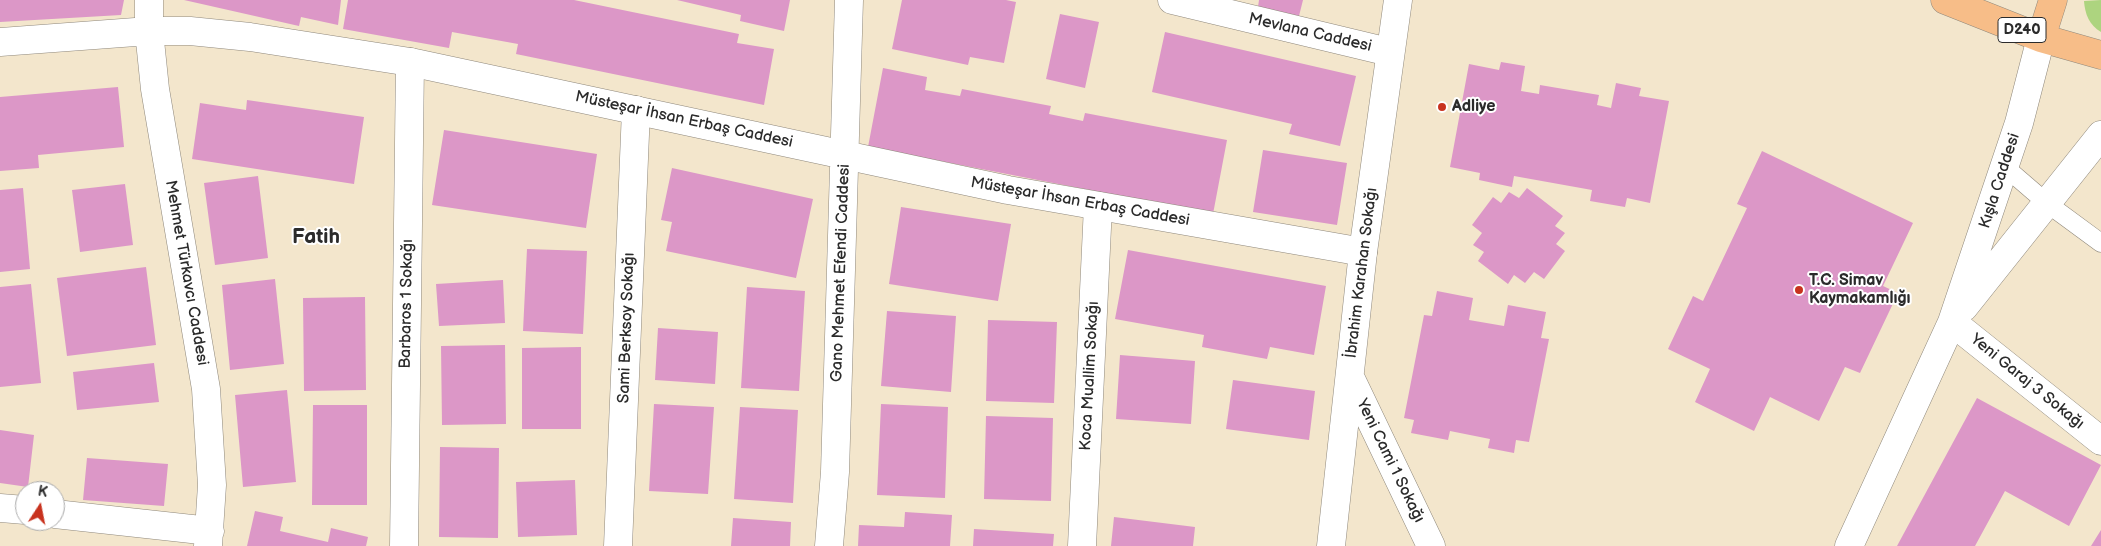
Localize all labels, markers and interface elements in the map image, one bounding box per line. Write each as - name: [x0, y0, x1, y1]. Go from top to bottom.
- street label: Mevlana Caddesi: [1247, 10, 1373, 56]
- road number: D240: [1998, 18, 2046, 42]
- street label: Müsteşar İhsan Erbaş Caddesi: [573, 88, 795, 152]
- place label: Adliye: [1452, 97, 1495, 117]
- marker: Adliye: [1436, 101, 1448, 113]
- street label: Kışla Caddesi: [1976, 131, 2024, 231]
- street label: Gano Mehmet Efendi Caddesi: [828, 164, 854, 382]
- street label: Müsteşar İhsan Erbaş Caddesi: [969, 173, 1191, 231]
- street label: Mehmet Türkavcı Caddesi: [160, 179, 212, 367]
- street label: İbrahim Karahan Sokağı: [1342, 187, 1382, 359]
- district label: Fatih: [292, 225, 340, 251]
- street label: Barbaros 1 Sokağı: [396, 239, 418, 369]
- street label: Sami Berksoy Sokağı: [615, 252, 639, 404]
- place label: T.C. Simav Kaymakamlığı: [1809, 271, 1910, 309]
- marker: T.C. Simav Kaymakamlığı: [1793, 284, 1805, 296]
- street label: Koca Muallim Sokağı: [1076, 301, 1104, 451]
- street label: Yeni Garaj 3 Sokağı: [1966, 330, 2088, 434]
- street label: Yeni Cami 1 Sokağı: [1352, 396, 1428, 526]
- north arrow: [15, 481, 65, 531]
- text: K: [36, 483, 49, 501]

